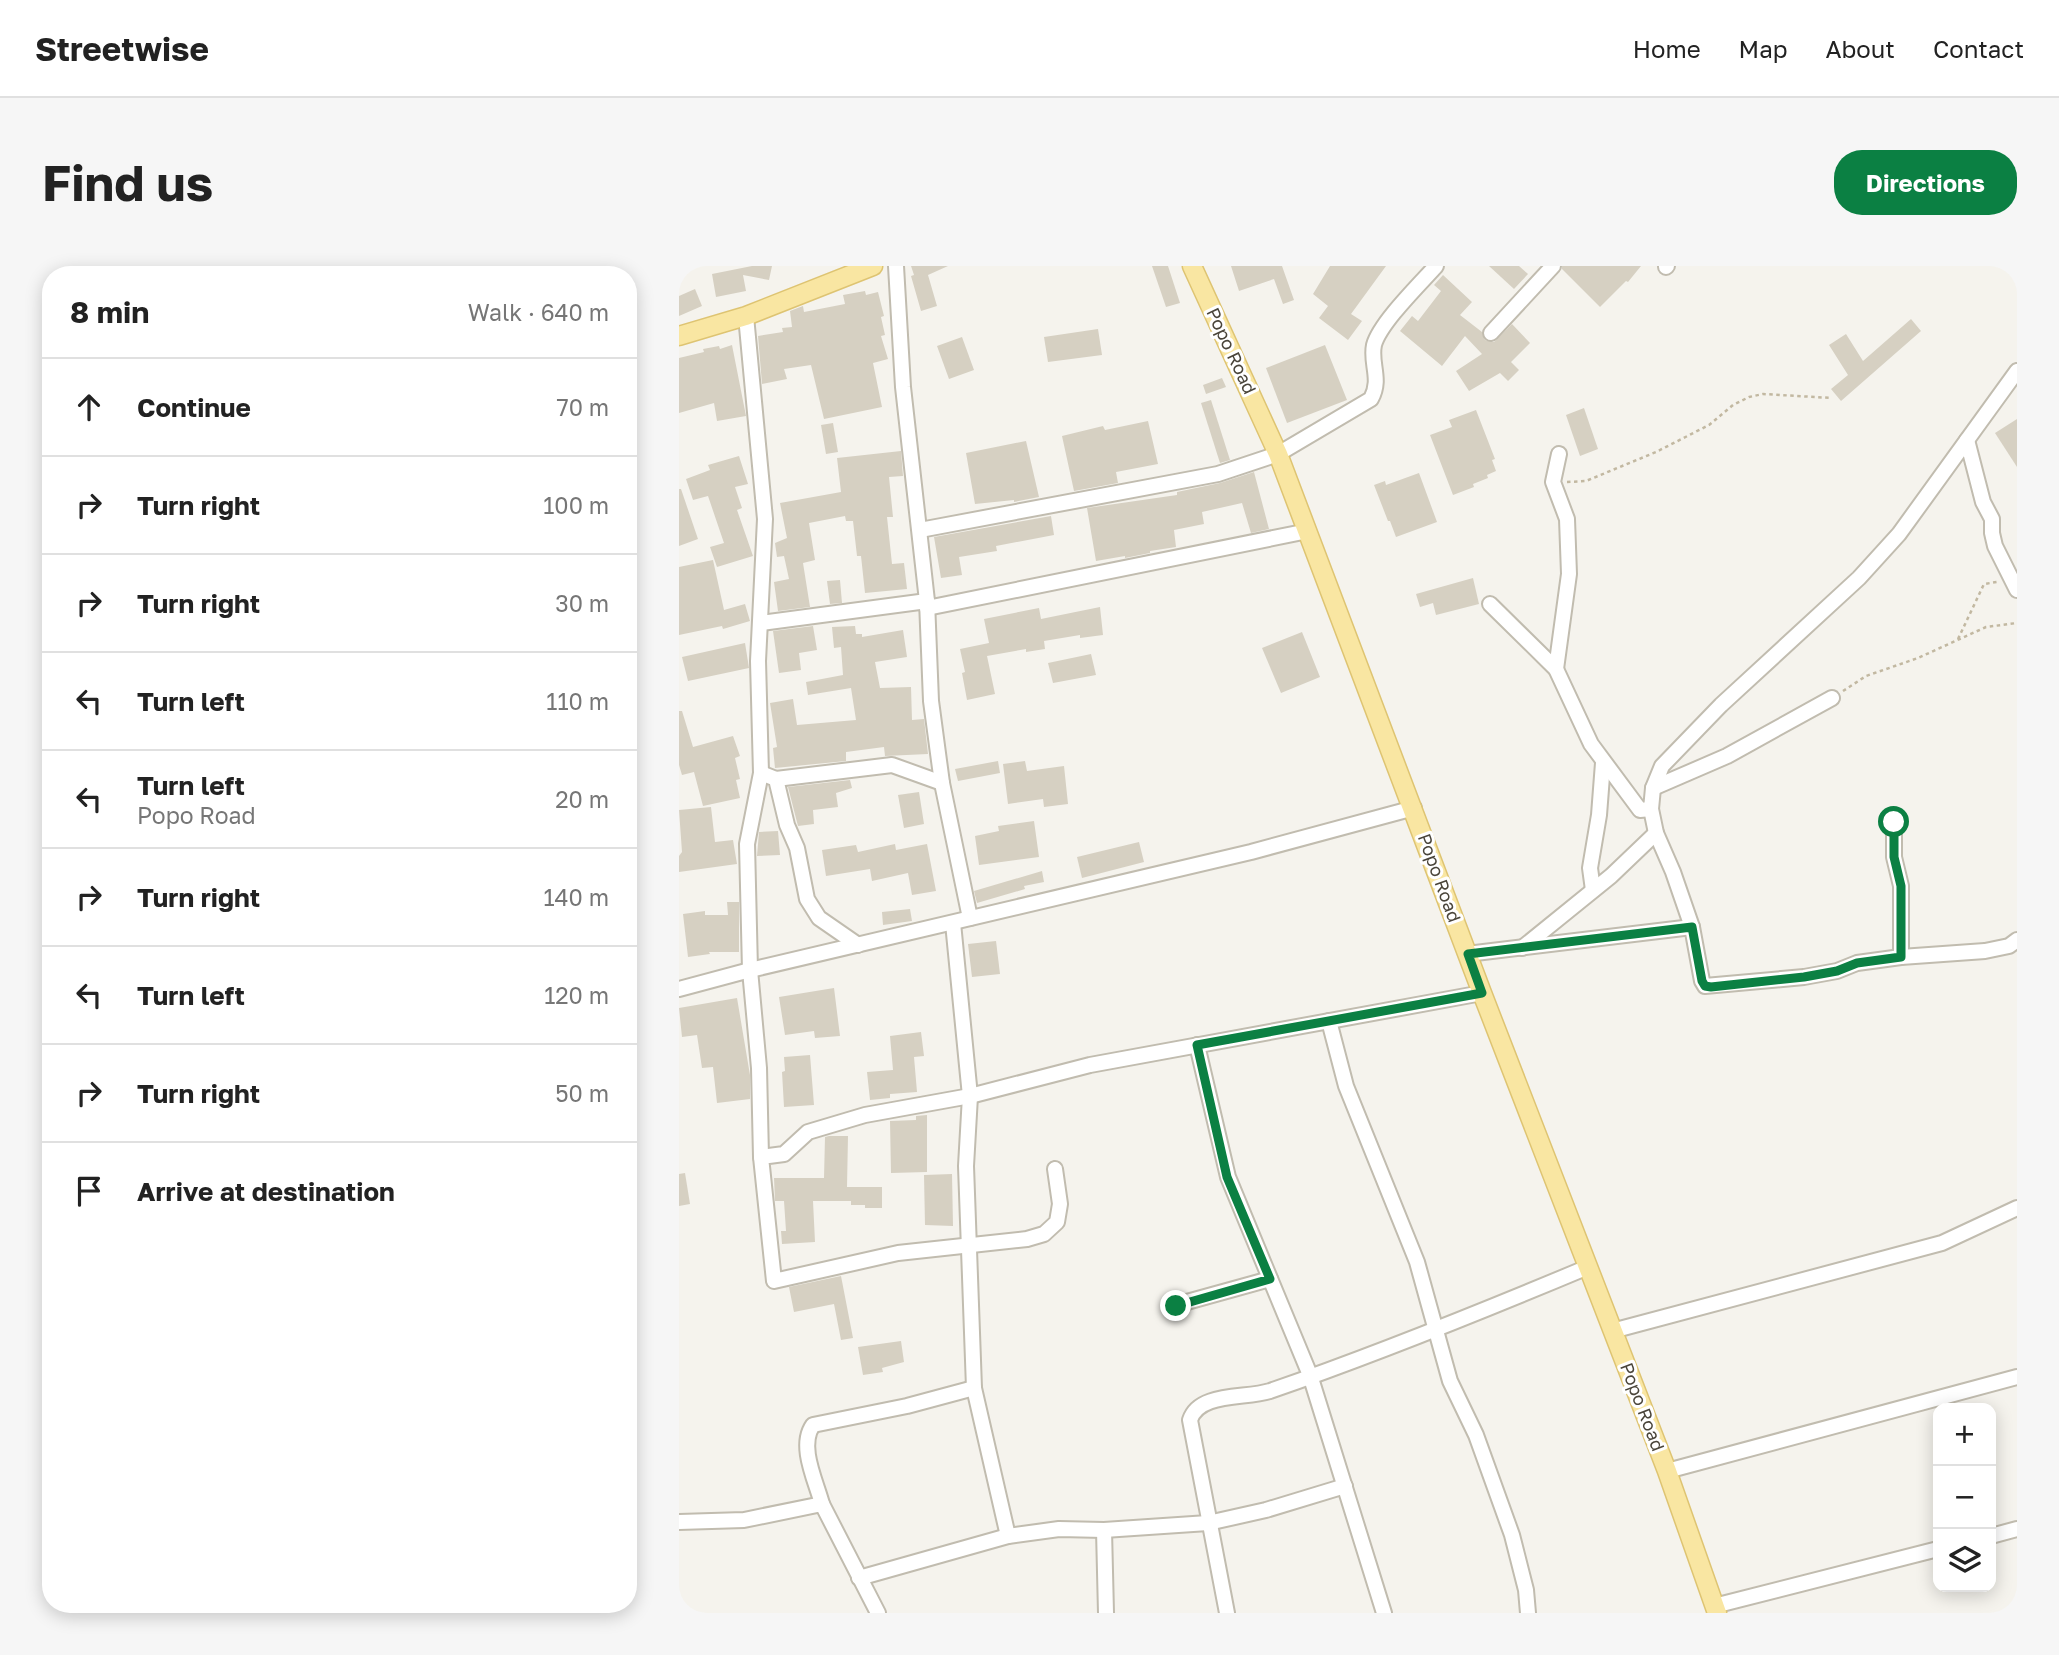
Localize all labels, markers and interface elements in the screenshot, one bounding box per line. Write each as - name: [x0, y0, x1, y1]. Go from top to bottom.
- text: Streetwise: [35, 29, 209, 68]
- text: Home: [1633, 34, 1701, 63]
- text: Map: [1739, 34, 1788, 63]
- text: About: [1826, 34, 1895, 63]
- text: Contact: [1933, 34, 2024, 63]
- button: Directions: [1834, 150, 2017, 215]
- text: Find us: [42, 153, 213, 212]
- text: 8 min: [70, 294, 149, 330]
- text: Walk · 640 m: [468, 298, 609, 326]
- street label: Popo Road: [1202, 304, 1262, 397]
- icon: ahead: [70, 388, 108, 426]
- text: Continue: [137, 392, 251, 423]
- text: 70 m: [556, 393, 609, 421]
- icon: right: [70, 486, 108, 524]
- text: Turn right: [137, 490, 260, 521]
- text: 100 m: [543, 491, 609, 519]
- icon: right: [70, 584, 108, 622]
- text: Turn right: [137, 588, 260, 619]
- text: 30 m: [555, 589, 609, 617]
- icon: left: [70, 682, 108, 720]
- text: Turn left: [137, 686, 245, 717]
- text: 110 m: [546, 687, 609, 715]
- text: Turn left: [137, 770, 245, 801]
- icon: left: [70, 780, 108, 818]
- text: 20 m: [555, 785, 609, 813]
- text: Popo Road: [137, 801, 256, 829]
- route start: [1878, 806, 1909, 837]
- street label: Popo Road: [1414, 830, 1466, 925]
- icon: right: [70, 878, 108, 916]
- text: Turn right: [137, 882, 260, 913]
- text: 140 m: [543, 883, 609, 911]
- icon: left: [70, 976, 108, 1014]
- text: Turn left: [137, 980, 245, 1011]
- text: 120 m: [544, 981, 609, 1009]
- icon: right: [70, 1074, 108, 1112]
- text: Turn right: [137, 1078, 260, 1109]
- text: 50 m: [555, 1079, 609, 1107]
- icon: arrive: [70, 1172, 108, 1210]
- text: Arrive at destination: [137, 1176, 395, 1207]
- route end: [1160, 1290, 1191, 1321]
- street label: Popo Road: [1616, 1359, 1670, 1454]
- map controls: [1933, 1403, 1996, 1592]
- button: +: [1933, 1403, 1996, 1466]
- button: −: [1933, 1466, 1996, 1529]
- button: layers: [1933, 1529, 1996, 1592]

